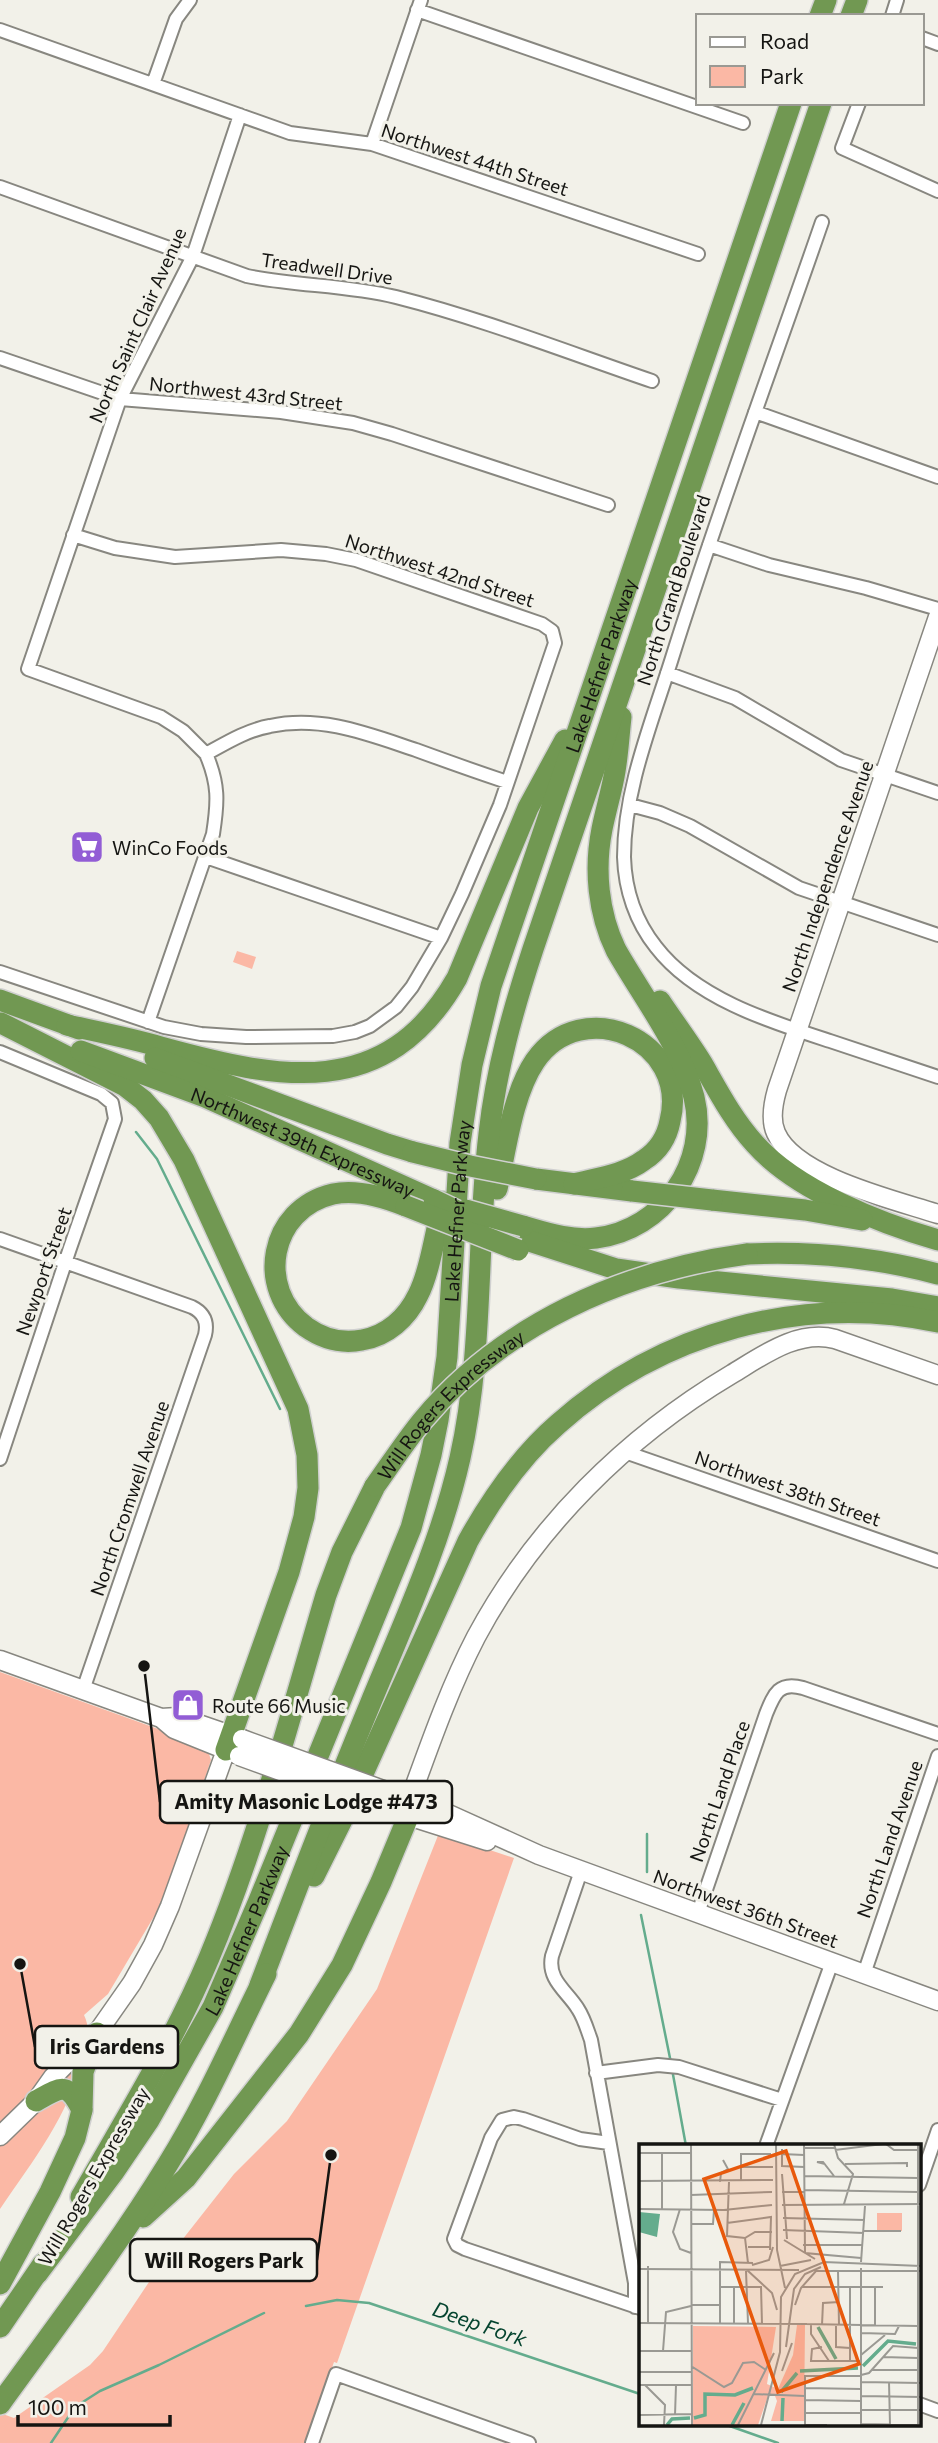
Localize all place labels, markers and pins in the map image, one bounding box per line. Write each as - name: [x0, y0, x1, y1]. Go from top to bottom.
- supermarket icon: WinCo Foods: [68, 828, 106, 866]
- place label: WinCo Foods: [112, 836, 228, 859]
- shop icon: Route 66 Music: [169, 1686, 207, 1724]
- place label: Route 66 Music: [212, 1694, 346, 1717]
- callout: Amity Masonic Lodge #473: [160, 1781, 452, 1823]
- callout: Iris Gardens: [35, 2026, 178, 2068]
- callout: Will Rogers Park: [130, 2239, 317, 2281]

